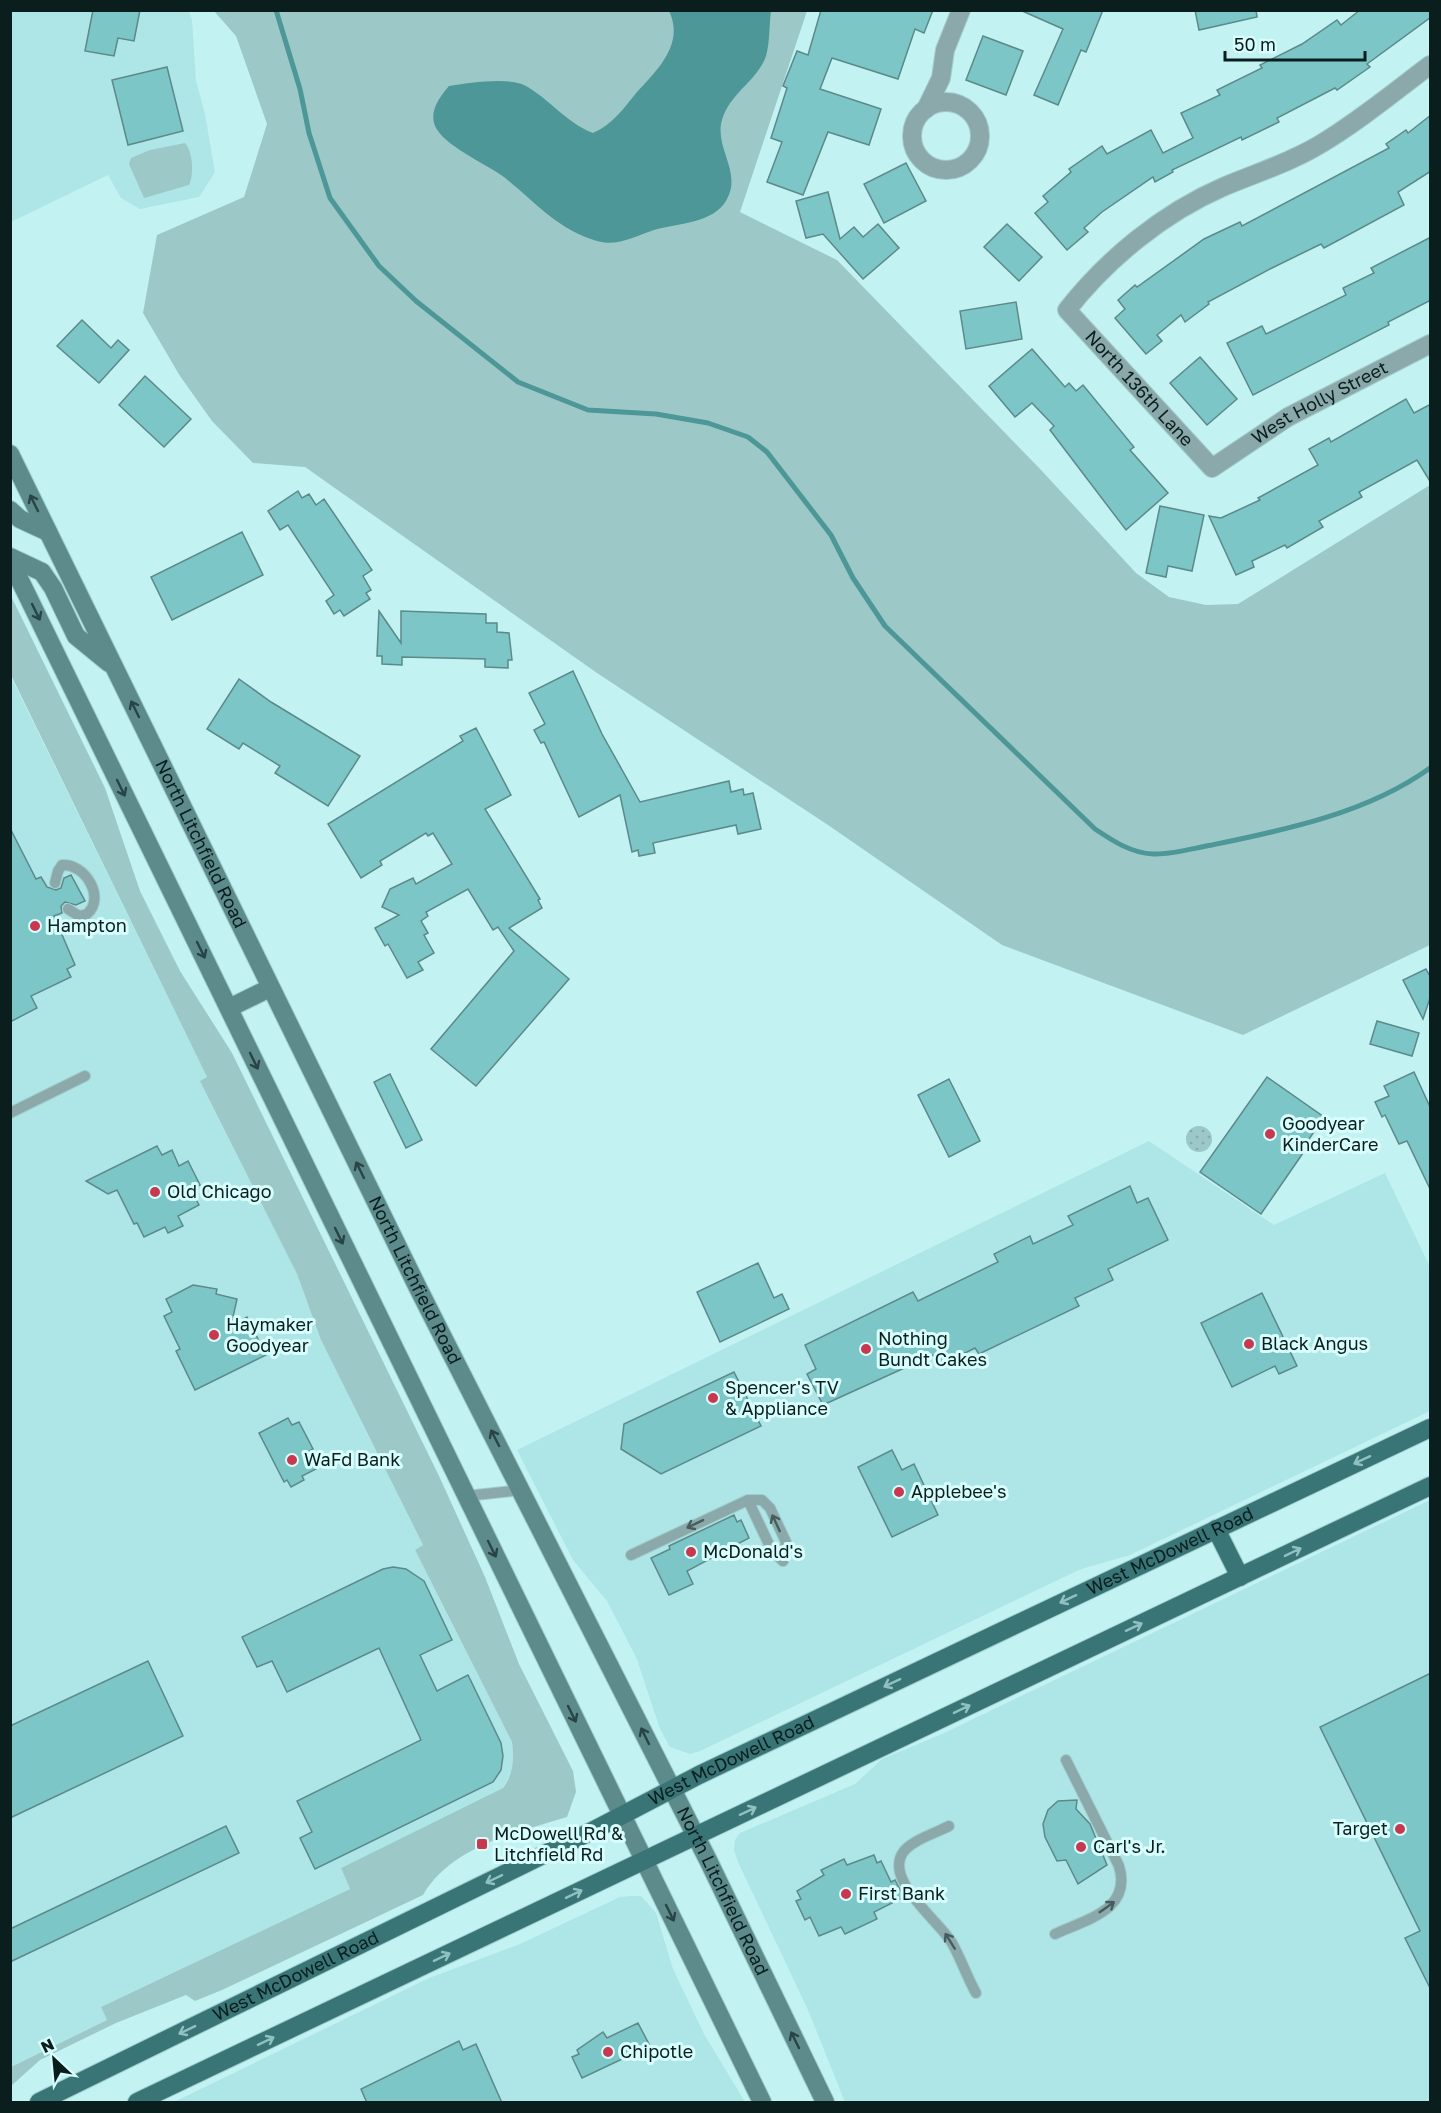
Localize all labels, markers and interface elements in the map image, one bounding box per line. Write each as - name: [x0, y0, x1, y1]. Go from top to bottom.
- scale bar: [1225, 24, 1364, 62]
- text: 50 m: [1234, 33, 1276, 55]
- street label: North 136th Lane: [1081, 325, 1199, 450]
- street label: West Holly Street: [1247, 356, 1391, 448]
- one-way arrow: [28, 494, 40, 512]
- one-way arrow: [31, 603, 42, 621]
- one-way arrow: [129, 700, 141, 718]
- street label: North Litchfield Road: [151, 755, 252, 931]
- one-way arrow: [116, 778, 128, 796]
- place label: Hampton: [47, 914, 127, 936]
- marker: Hampton: [28, 919, 42, 933]
- one-way arrow: [195, 941, 207, 959]
- one-way arrow: [249, 1051, 261, 1069]
- place label: Goodyear KinderCare: [1282, 1112, 1379, 1155]
- marker: Goodyear KinderCare: [1263, 1127, 1277, 1141]
- one-way arrow: [353, 1161, 365, 1179]
- place label: Old Chicago: [167, 1180, 271, 1202]
- marker: Old Chicago: [148, 1185, 162, 1199]
- street label: North Litchfield Road: [365, 1192, 467, 1367]
- one-way arrow: [334, 1227, 346, 1245]
- place label: Haymaker Goodyear: [226, 1313, 313, 1356]
- place label: Nothing Bundt Cakes: [878, 1327, 987, 1370]
- marker: Haymaker Goodyear: [207, 1328, 221, 1342]
- place label: Black Angus: [1261, 1332, 1368, 1354]
- marker: Black Angus: [1242, 1337, 1256, 1351]
- marker: Nothing Bundt Cakes: [859, 1342, 873, 1356]
- place label: Spencer's TV & Appliance: [725, 1376, 839, 1419]
- marker: Spencer's TV & Appliance: [706, 1391, 720, 1405]
- one-way arrow: [488, 1429, 500, 1447]
- place label: WaFd Bank: [304, 1448, 400, 1470]
- marker: WaFd Bank: [285, 1453, 299, 1467]
- one-way arrow: [1354, 1455, 1372, 1466]
- place label: Applebee's: [911, 1480, 1007, 1502]
- marker: Applebee's: [892, 1485, 906, 1499]
- street label: West McDowell Road: [1083, 1502, 1256, 1599]
- one-way arrow: [770, 1514, 782, 1532]
- one-way arrow: [687, 1519, 705, 1530]
- one-way arrow: [486, 1539, 498, 1557]
- place label: McDonald's: [703, 1540, 803, 1562]
- marker: McDonald's: [684, 1545, 698, 1559]
- one-way arrow: [1283, 1545, 1301, 1557]
- one-way arrow: [1059, 1594, 1077, 1606]
- one-way arrow: [1125, 1621, 1143, 1633]
- one-way arrow: [883, 1677, 901, 1689]
- one-way arrow: [953, 1703, 971, 1715]
- one-way arrow: [567, 1704, 578, 1722]
- street label: West McDowell Road: [644, 1710, 817, 1810]
- one-way arrow: [639, 1727, 650, 1745]
- street label: North Litchfield Road: [673, 1803, 774, 1978]
- one-way arrow: [739, 1805, 757, 1817]
- place label: Target: [1333, 1817, 1388, 1839]
- place label: McDowell Rd & Litchfield Rd: [494, 1822, 623, 1865]
- marker: Target: [1393, 1822, 1407, 1836]
- place label: Carl's Jr.: [1093, 1835, 1166, 1857]
- marker: McDowell Rd & Litchfield Rd: [475, 1837, 489, 1851]
- marker: Carl's Jr.: [1074, 1840, 1088, 1854]
- one-way arrow: [486, 1874, 504, 1885]
- place label: First Bank: [858, 1882, 945, 1904]
- one-way arrow: [564, 1887, 582, 1899]
- marker: First Bank: [839, 1887, 853, 1901]
- one-way arrow: [1098, 1901, 1115, 1914]
- one-way arrow: [665, 1903, 676, 1921]
- street label: West McDowell Road: [209, 1925, 382, 2025]
- one-way arrow: [944, 1934, 956, 1950]
- one-way arrow: [432, 1950, 450, 1962]
- one-way arrow: [179, 2024, 197, 2036]
- north arrow: [24, 2029, 84, 2089]
- one-way arrow: [788, 2032, 800, 2050]
- text: N: [38, 2034, 57, 2057]
- one-way arrow: [256, 2035, 274, 2046]
- place label: Chipotle: [620, 2040, 693, 2062]
- marker: Chipotle: [601, 2045, 615, 2059]

